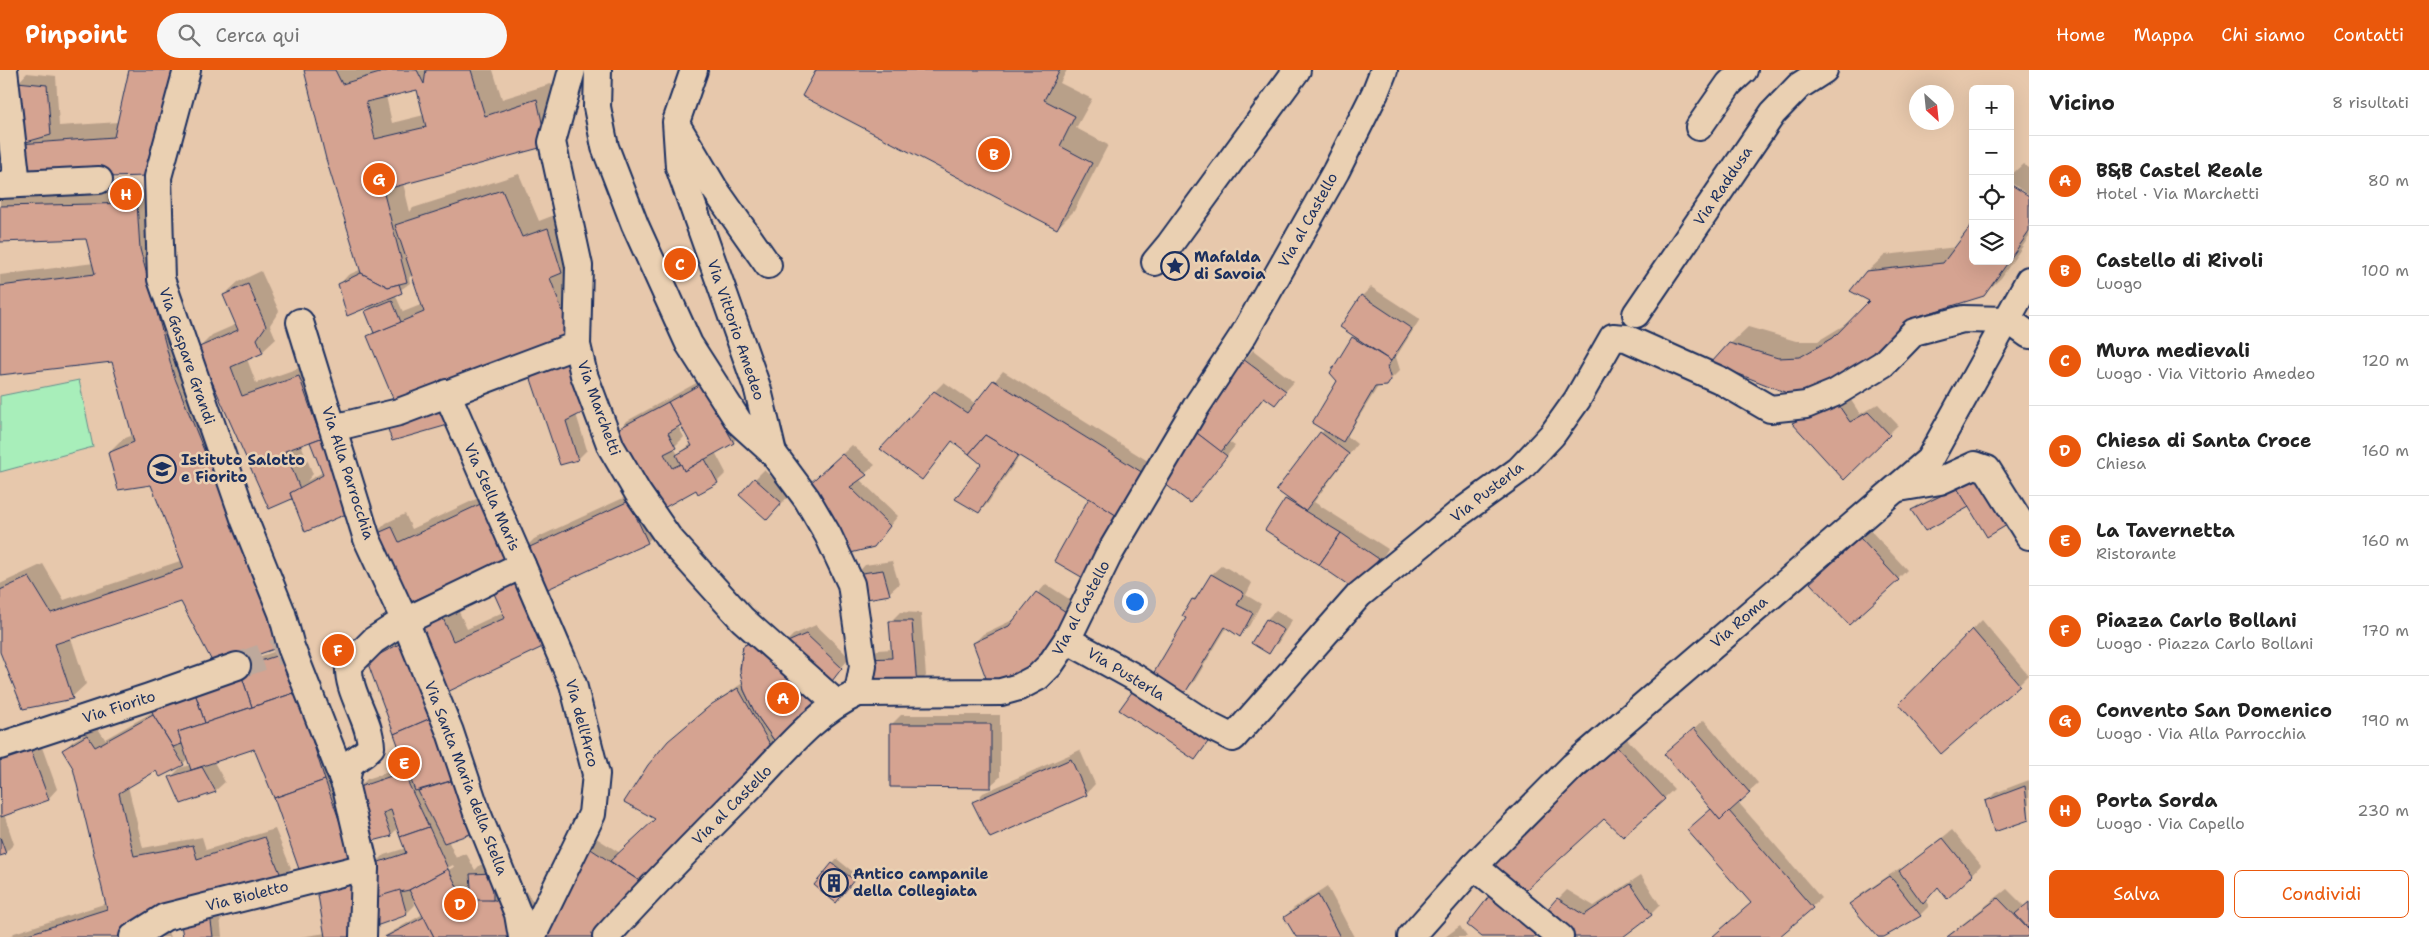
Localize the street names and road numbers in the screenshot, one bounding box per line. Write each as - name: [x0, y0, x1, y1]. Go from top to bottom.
- street label: Via Raddusa: [1689, 142, 1757, 230]
- street label: Via al Castello: [1274, 169, 1342, 271]
- street label: Via Vittorio Amedeo: [703, 257, 769, 403]
- street label: Via Gaspare Grandi: [154, 285, 220, 427]
- street label: Via Marchetti: [573, 358, 625, 458]
- street label: Via Alla Parrocchia: [317, 404, 379, 543]
- street label: Via Stella Maris: [459, 440, 525, 554]
- street label: Via Pusterla: [1446, 457, 1528, 527]
- street label: Via al Castello: [1047, 557, 1115, 659]
- street label: Via Roma: [1706, 591, 1772, 652]
- street label: Via Pusterla: [1083, 643, 1169, 705]
- street label: Via dell'Arco: [561, 677, 603, 769]
- street label: Via Santa Maria della Stella: [420, 678, 513, 879]
- street label: Via Fiorito: [80, 686, 158, 728]
- street label: Via al Castello: [688, 761, 776, 849]
- street label: Via Bioletto: [204, 876, 290, 916]

